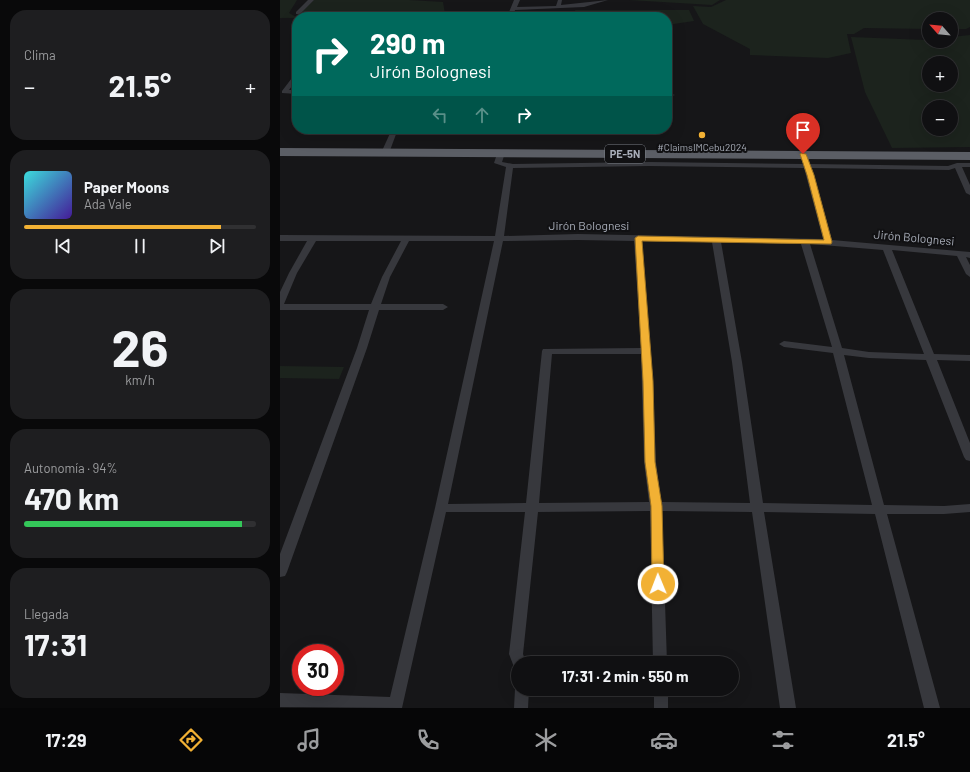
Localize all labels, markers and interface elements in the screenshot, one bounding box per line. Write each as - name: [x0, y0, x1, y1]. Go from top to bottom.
- north arrow: [922, 12, 958, 48]
- map controls: [922, 12, 958, 136]
- text: 290 m: [370, 26, 446, 60]
- icon: right: [304, 28, 356, 80]
- text: Clima: [24, 47, 56, 63]
- button: +: [922, 56, 958, 92]
- text: Jirón Bolognesi: [370, 60, 491, 82]
- text: 21.5°: [109, 67, 171, 103]
- text: −: [24, 73, 35, 99]
- text: +: [245, 73, 256, 99]
- button: −: [922, 100, 958, 136]
- icon: left: [429, 104, 451, 126]
- icon: ahead: [471, 104, 493, 126]
- icon: right: [513, 104, 535, 126]
- pin: [786, 113, 820, 154]
- icon: arrive: [792, 119, 814, 141]
- marker: #ClaimsIMCebu2024: [697, 130, 707, 140]
- place label: #ClaimsIMCebu2024: [657, 141, 747, 153]
- road number: PE-5N: [605, 145, 645, 163]
- text: Paper Moons: [84, 178, 169, 196]
- text: Ada Vale: [84, 196, 132, 212]
- street label: Jirón Bolognesi: [549, 218, 629, 232]
- street label: Jirón Bolognesi: [873, 227, 955, 248]
- icon: previous: [52, 235, 74, 257]
- icon: pause: [129, 235, 151, 257]
- icon: next: [206, 235, 228, 257]
- text: 26: [111, 315, 169, 377]
- text: km/h: [125, 372, 155, 388]
- text: Autonomía · 94%: [24, 460, 118, 476]
- text: 470 km: [24, 480, 119, 516]
- position arrow: [637, 563, 679, 605]
- text: Llegada: [24, 606, 69, 622]
- text: 17:31: [24, 626, 87, 662]
- speed limit sign: 30: [292, 644, 344, 696]
- text: 17:31 · 2 min · 550 m: [562, 667, 688, 685]
- icon: directions: [177, 726, 205, 754]
- icon: music: [295, 726, 323, 754]
- icon: phone: [414, 726, 442, 754]
- icon: climate: [532, 726, 560, 754]
- icon: car: [650, 726, 678, 754]
- icon: filters: [769, 726, 797, 754]
- text: 17:29: [45, 729, 87, 751]
- text: 21.5°: [887, 729, 925, 751]

